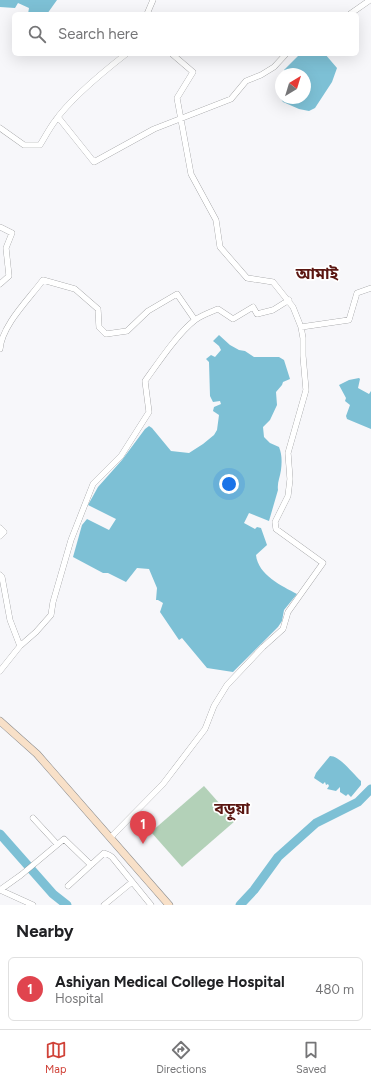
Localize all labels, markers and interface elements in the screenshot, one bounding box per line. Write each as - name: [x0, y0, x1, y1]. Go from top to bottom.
- search box: [12, 12, 359, 56]
- icon: search: [26, 23, 48, 45]
- text: Search here: [58, 25, 138, 43]
- north arrow: [275, 68, 311, 104]
- district label: আমাই: [295, 264, 338, 283]
- your location: [219, 474, 239, 494]
- district label: বড়ুয়া: [213, 799, 250, 821]
- pin: 1: [130, 811, 156, 844]
- text: Nearby: [16, 921, 74, 941]
- text: Ashiyan Medical College Hospital: [55, 973, 285, 991]
- text: 1: [27, 982, 33, 997]
- text: 480 m: [315, 982, 354, 997]
- text: Hospital: [55, 991, 103, 1006]
- tab: Map: [45, 1039, 67, 1076]
- tab: Directions: [156, 1039, 206, 1076]
- tab: Saved: [296, 1039, 326, 1076]

